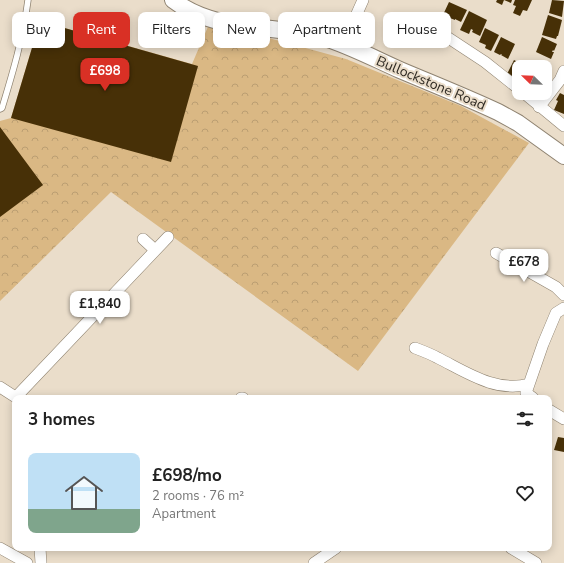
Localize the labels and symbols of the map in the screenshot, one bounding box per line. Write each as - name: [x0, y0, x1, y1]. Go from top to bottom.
- street label: Bullockstone Road: [373, 51, 489, 115]
- pin: £698: [81, 58, 129, 92]
- north arrow: [512, 60, 552, 100]
- pin: £678: [500, 249, 548, 283]
- pin: £1,840: [67, 291, 133, 325]

